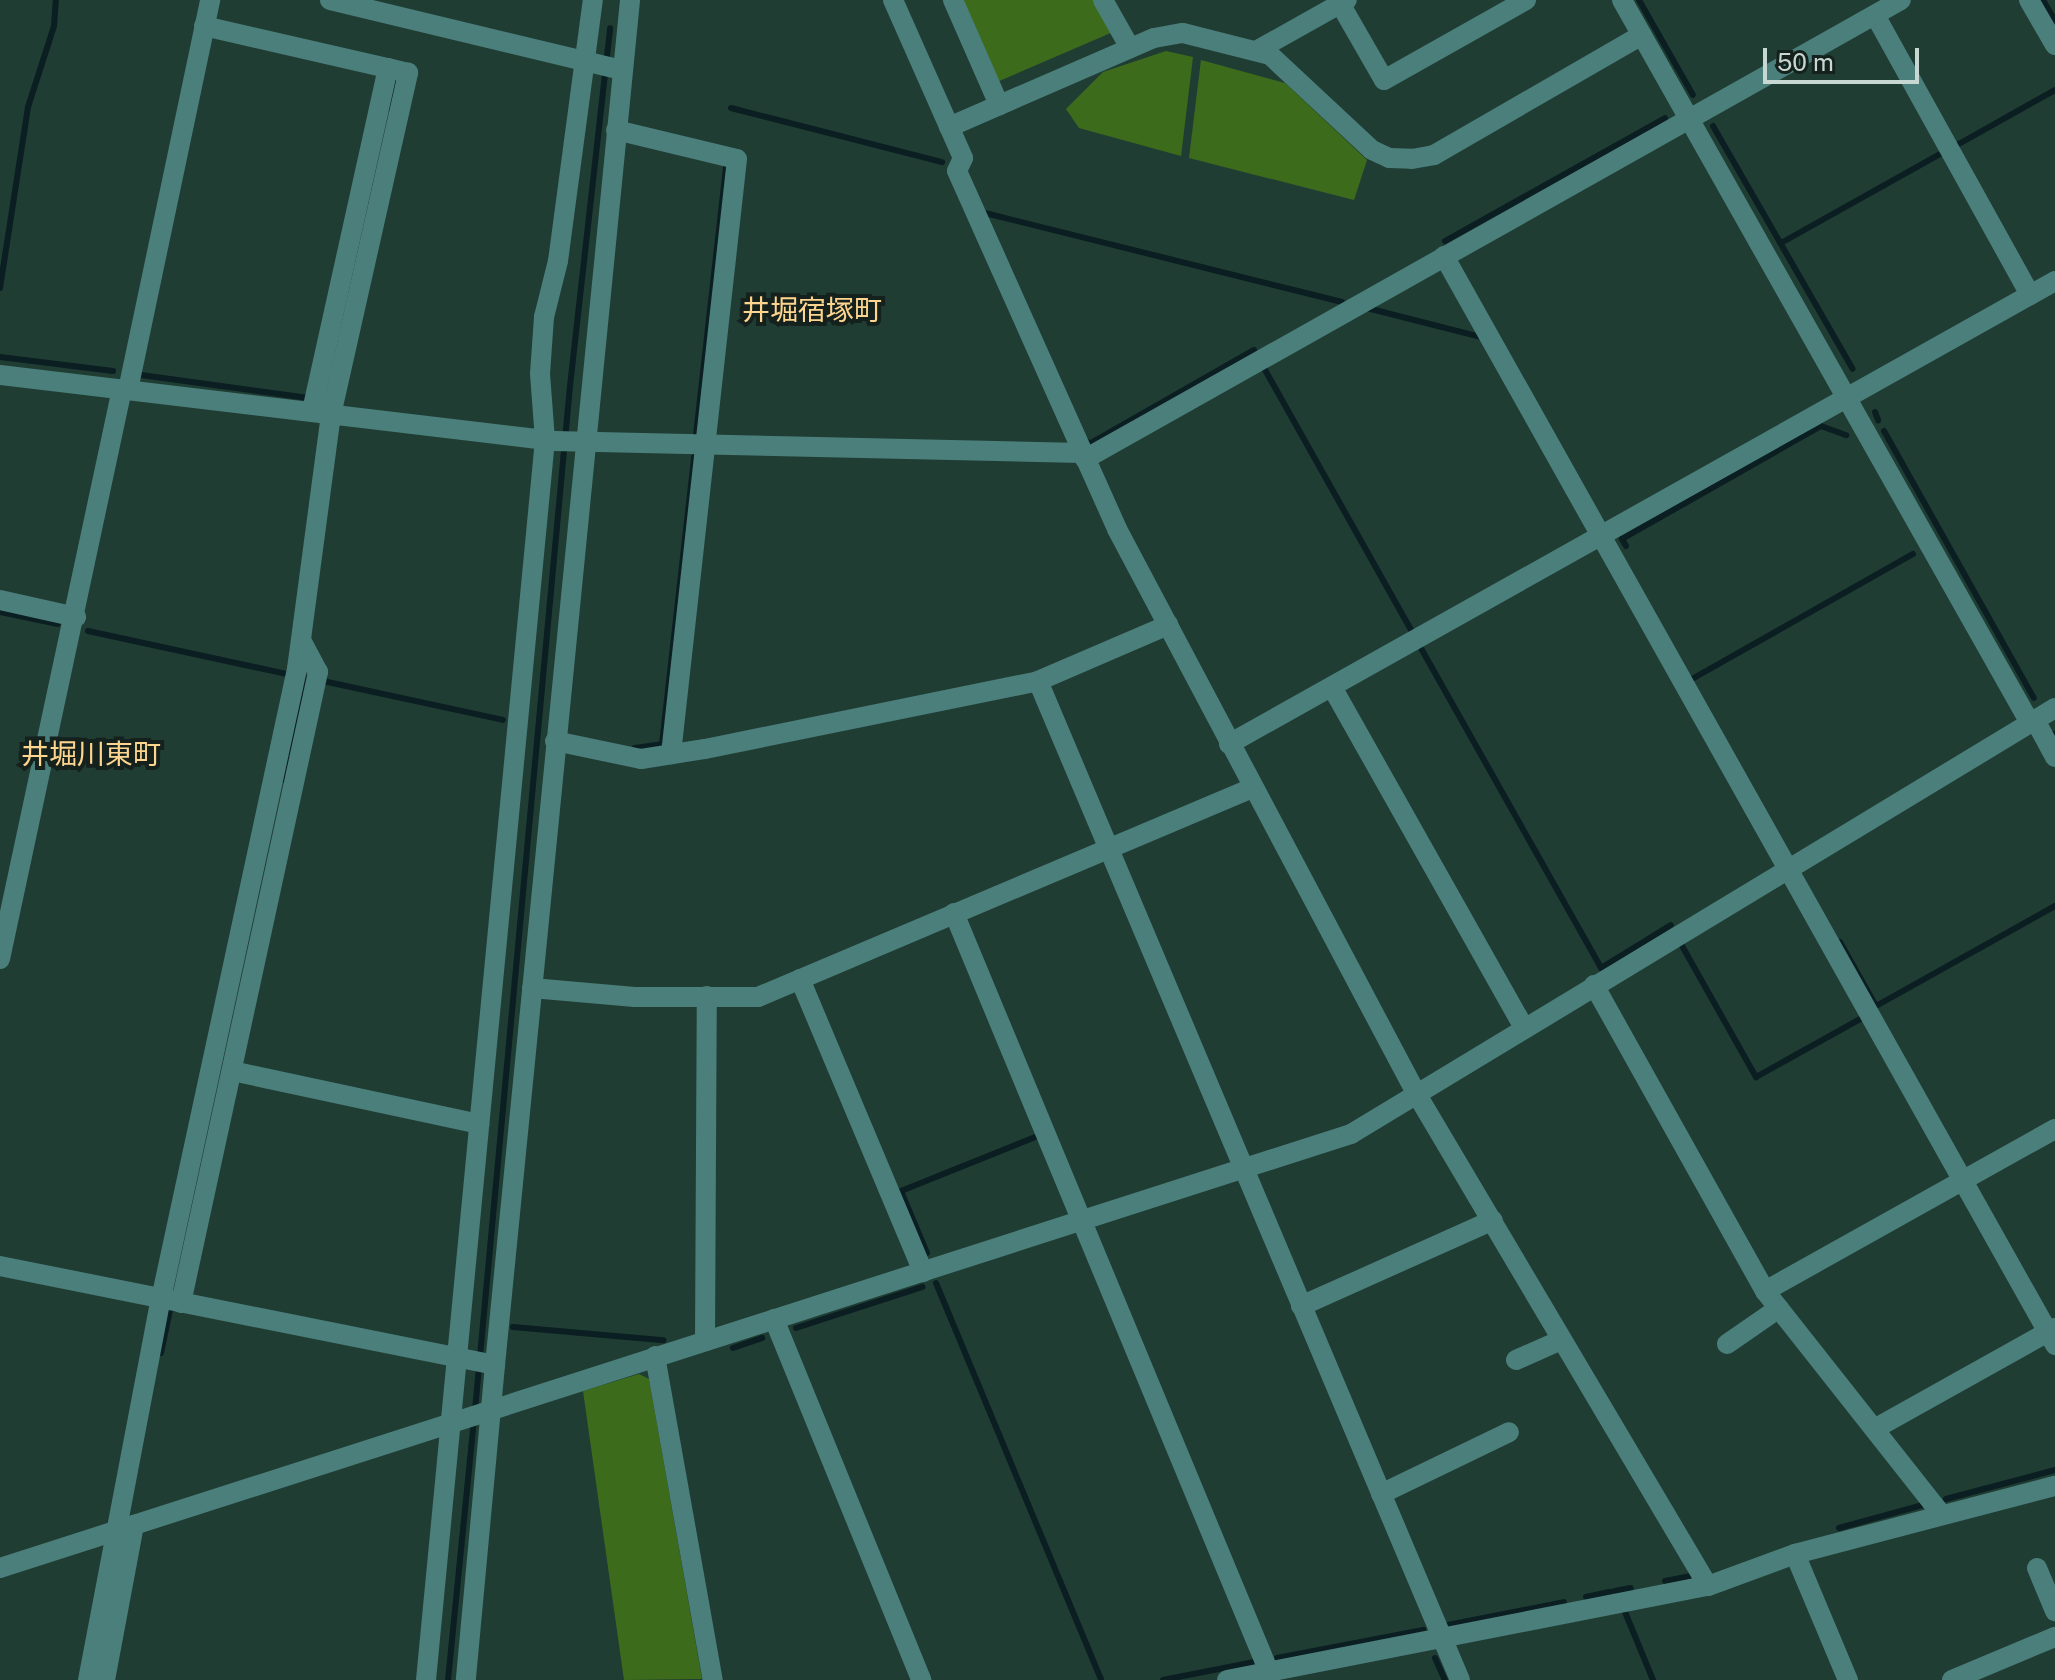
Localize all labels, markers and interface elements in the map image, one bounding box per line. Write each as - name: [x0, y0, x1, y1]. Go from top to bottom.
- scale bar: [1767, 32, 1923, 82]
- text: 50 m: [1777, 48, 1834, 76]
- district label: 井堀宿塚町: [742, 293, 882, 327]
- district label: 井堀川東町: [21, 737, 161, 771]

